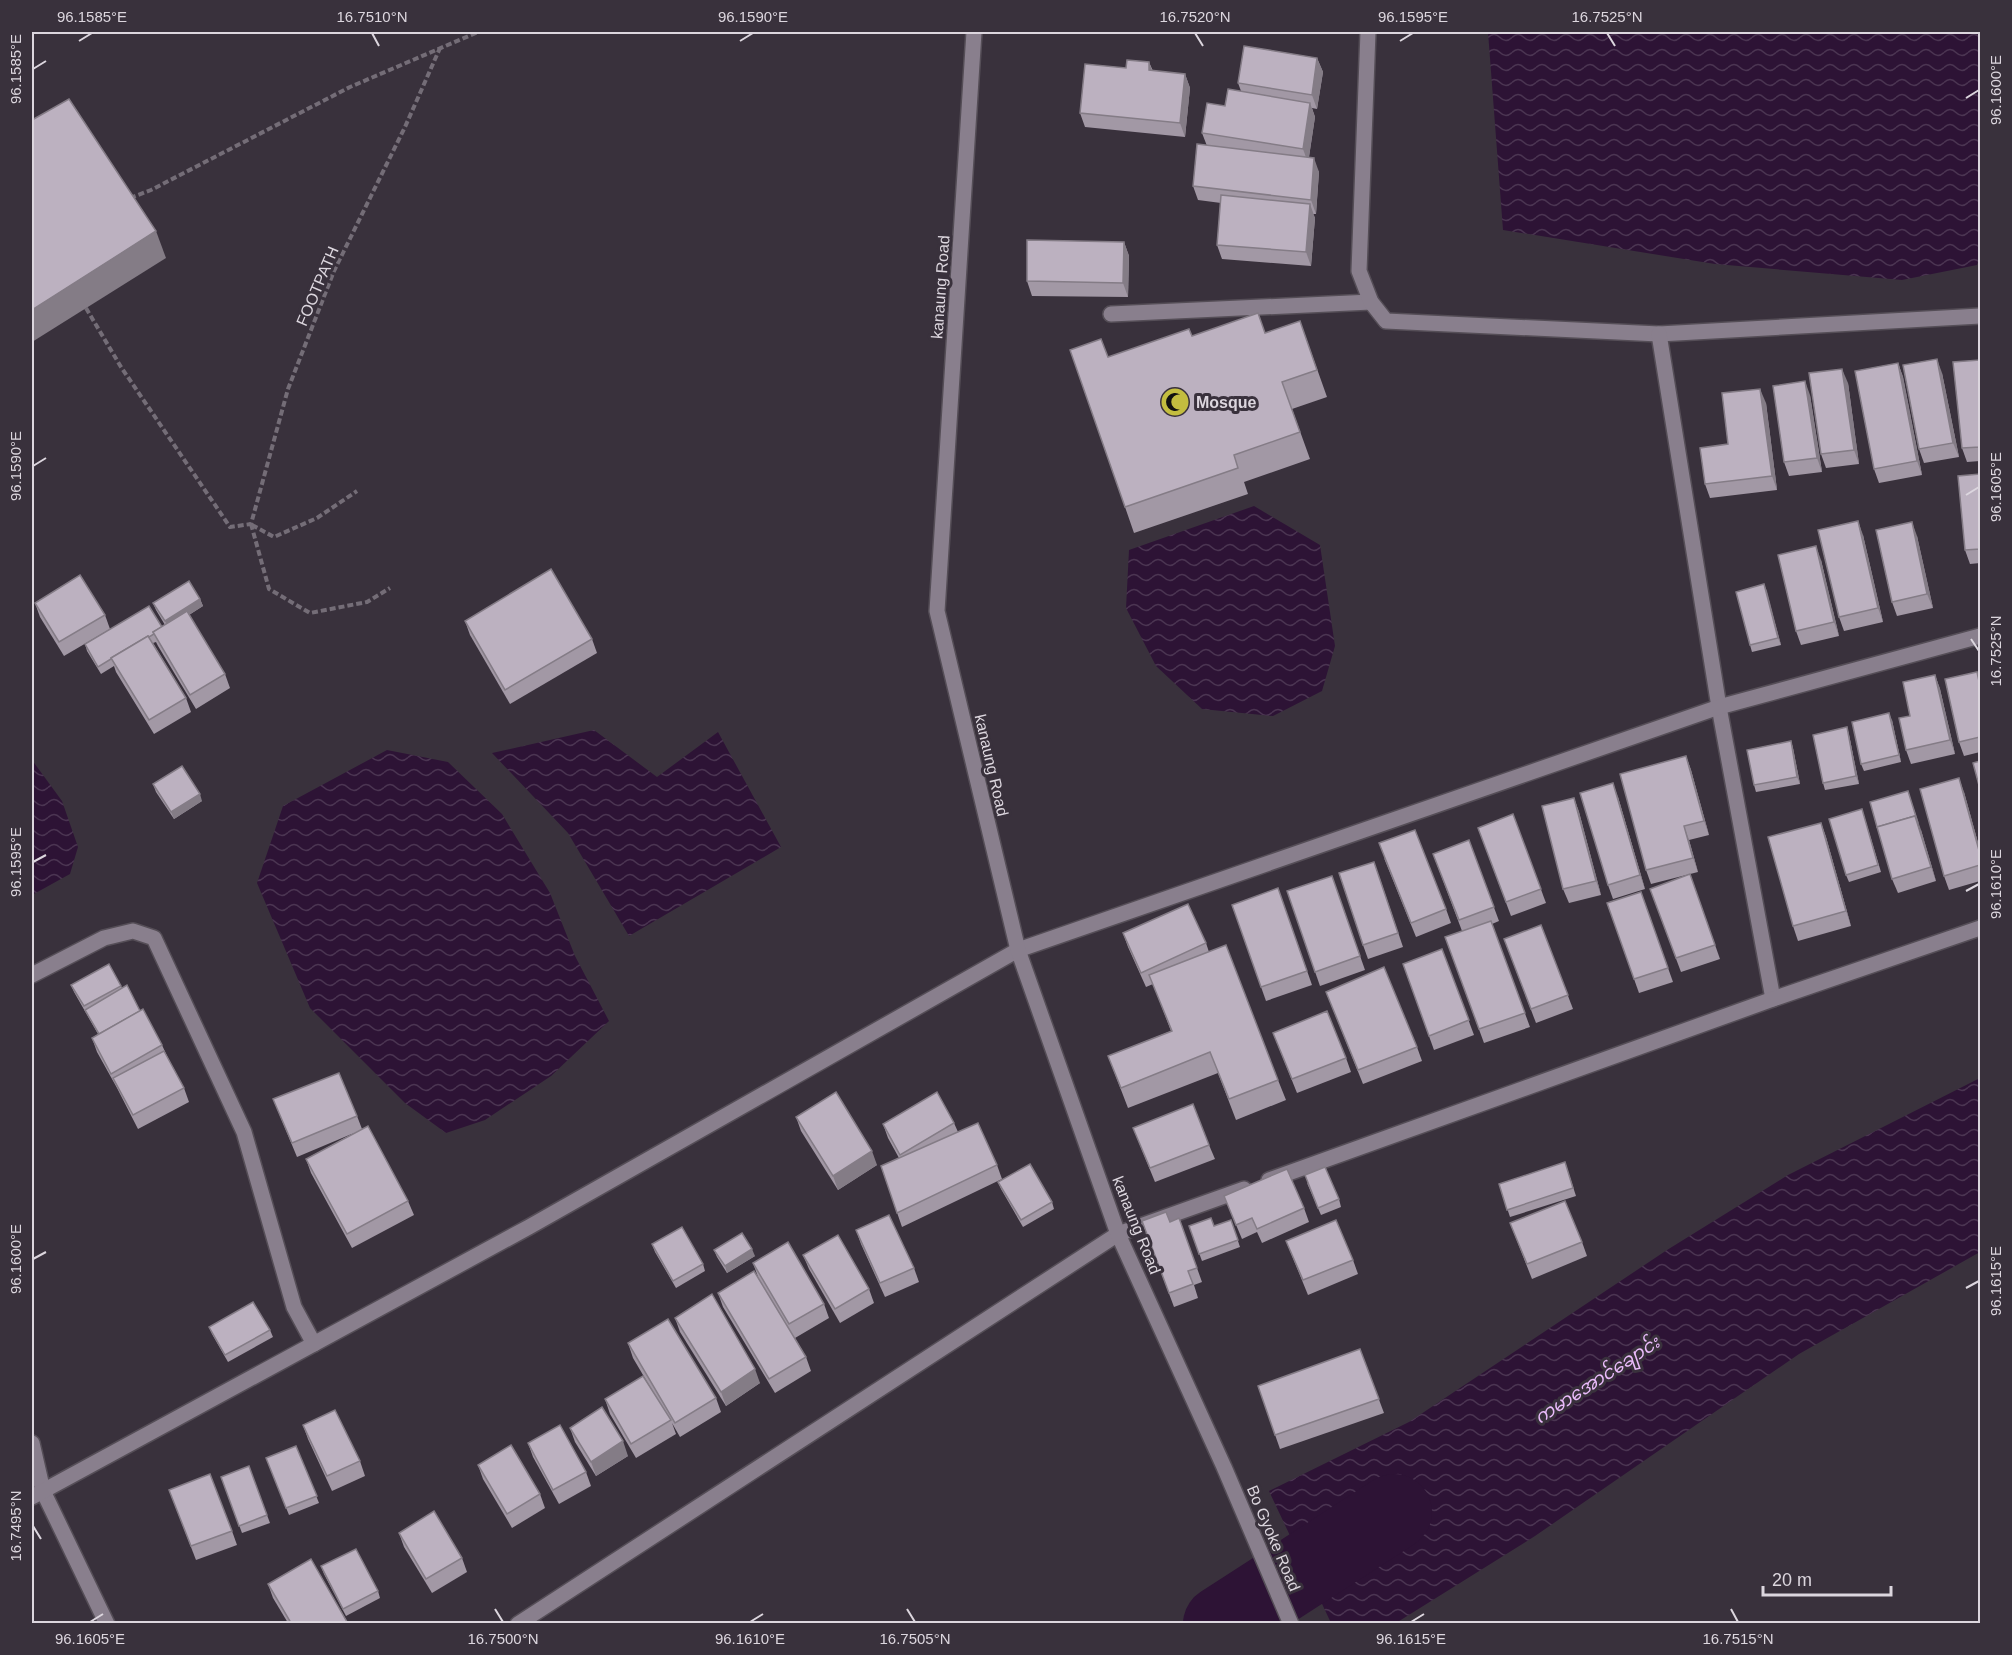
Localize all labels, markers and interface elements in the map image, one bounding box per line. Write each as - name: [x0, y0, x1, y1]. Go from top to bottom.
- text: 96.1585°E: [57, 8, 127, 25]
- text: 16.7510°N: [336, 8, 408, 25]
- text: 96.1590°E: [718, 8, 788, 25]
- text: 16.7520°N: [1159, 8, 1231, 25]
- text: 96.1595°E: [1378, 8, 1448, 25]
- text: 16.7525°N: [1571, 8, 1643, 25]
- text: 96.1585°E: [7, 34, 24, 104]
- text: 96.1600°E: [1987, 55, 2004, 125]
- street label: kanaung Road: [928, 235, 953, 340]
- street label: FOOTPATH: [293, 244, 342, 329]
- mosque icon: Mosque: [1159, 386, 1191, 418]
- place label: Mosque: [1196, 394, 1257, 411]
- text: 96.1590°E: [7, 431, 24, 501]
- text: 96.1605°E: [1987, 452, 2004, 522]
- text: 16.7525°N: [1987, 615, 2004, 687]
- street label: kanaung Road: [972, 712, 1012, 818]
- text: 96.1595°E: [7, 827, 24, 897]
- text: 96.1610°E: [1987, 849, 2004, 919]
- street label: kanaung Road: [1109, 1174, 1164, 1277]
- text: 96.1600°E: [7, 1224, 24, 1294]
- text: 96.1615°E: [1987, 1246, 2004, 1316]
- water label: ကမာအောင်ချောင်း: [1529, 1329, 1667, 1432]
- street label: Bo Gyoke Road: [1244, 1483, 1303, 1594]
- text: 16.7495°N: [7, 1490, 24, 1562]
- scale bar: [1763, 1559, 1890, 1597]
- text: 20 m: [1772, 1570, 1812, 1590]
- text: 96.1605°E: [55, 1630, 125, 1647]
- text: 16.7500°N: [467, 1630, 539, 1647]
- text: 96.1610°E: [715, 1630, 785, 1647]
- text: 16.7505°N: [879, 1630, 951, 1647]
- text: 96.1615°E: [1376, 1630, 1446, 1647]
- text: 16.7515°N: [1702, 1630, 1774, 1647]

